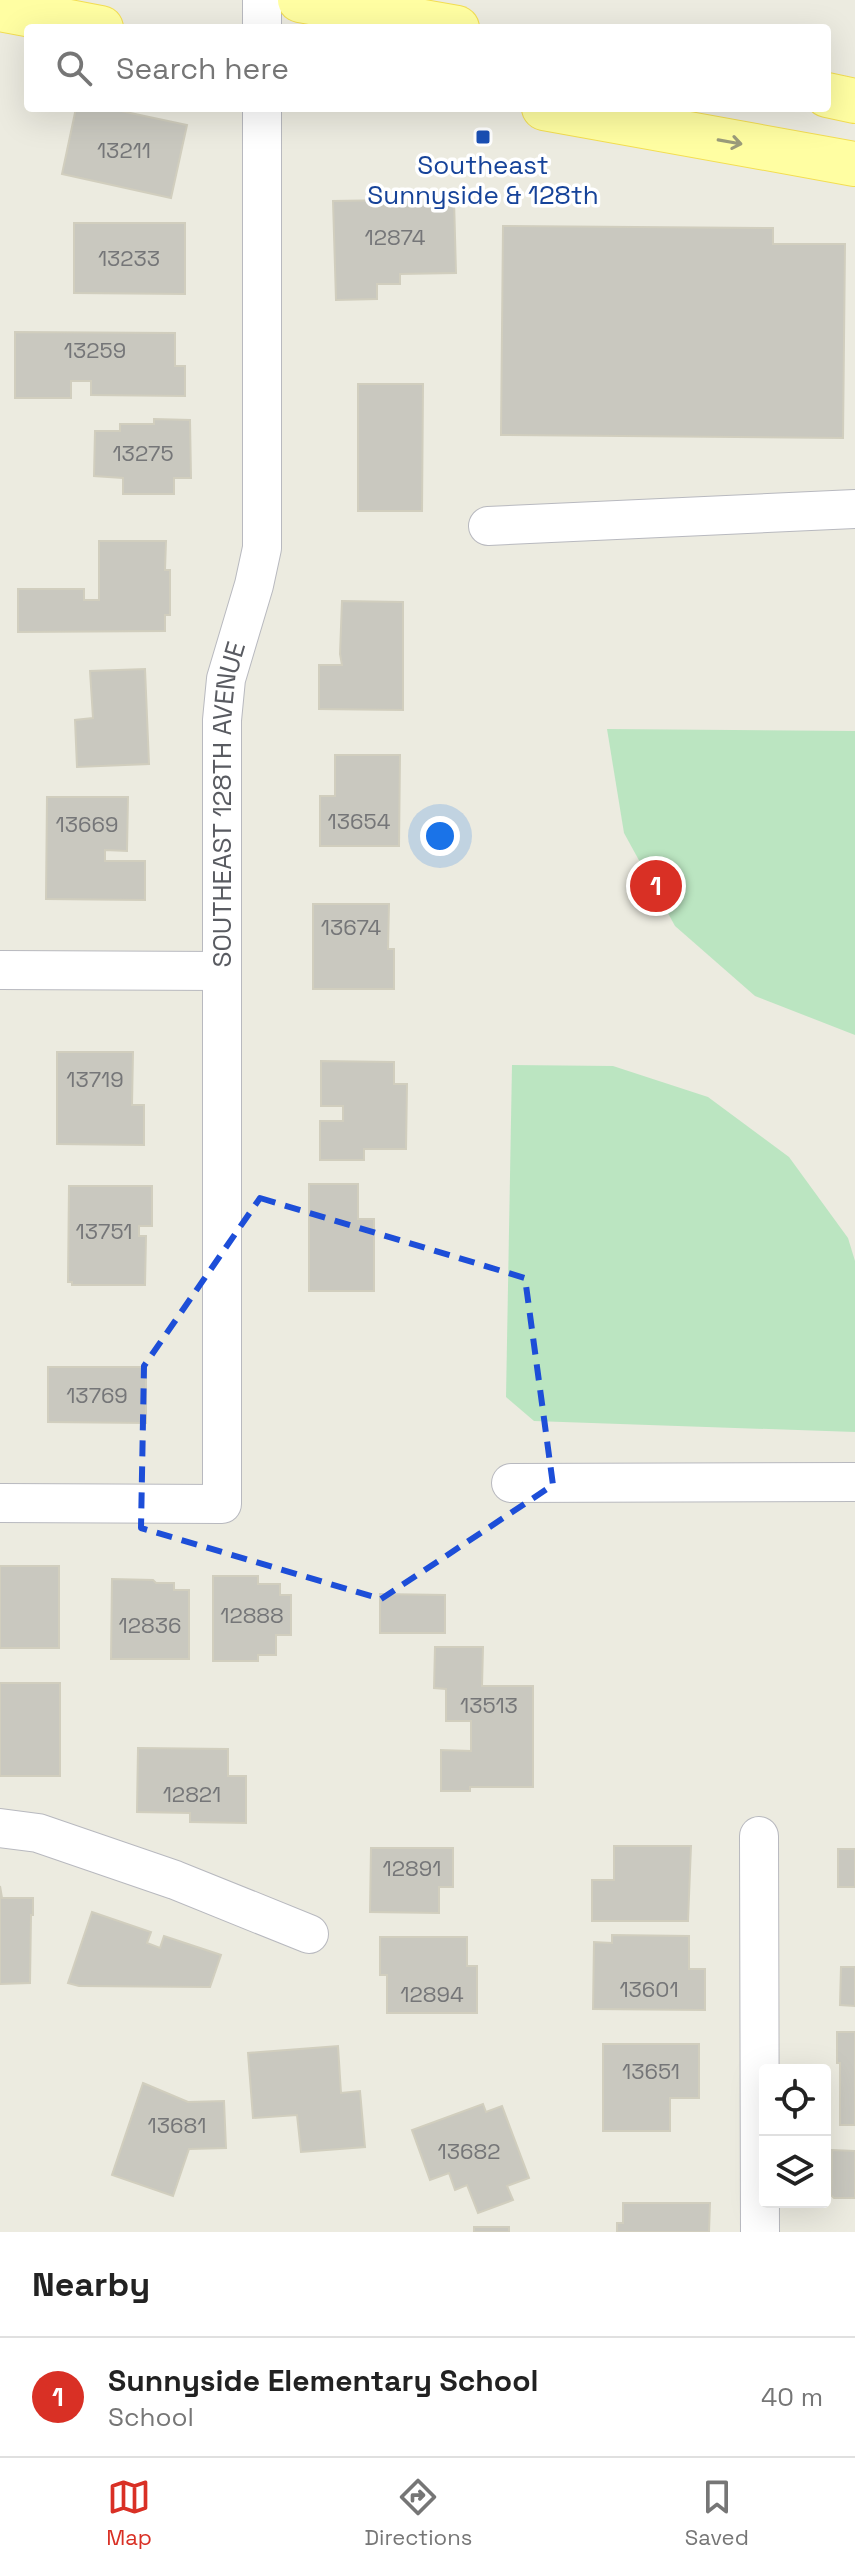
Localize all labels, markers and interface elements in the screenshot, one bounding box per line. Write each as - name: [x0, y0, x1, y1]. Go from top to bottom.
- search box: [24, 24, 831, 112]
- icon: search: [52, 46, 96, 90]
- text: Search here: [116, 49, 289, 88]
- marker: Southeast Sunnyside & 128th: [474, 128, 492, 146]
- one-way arrow: [716, 135, 742, 150]
- house number: 13211: [97, 136, 151, 164]
- place label: Southeast Sunnyside & 128th: [367, 148, 599, 212]
- house number: 12874: [365, 223, 426, 251]
- house number: 13233: [98, 244, 160, 272]
- house number: 13259: [64, 336, 126, 364]
- house number: 13275: [112, 439, 174, 467]
- street label: SOUTHEAST 128TH AVENUE: [205, 637, 253, 967]
- house number: 13654: [328, 807, 391, 835]
- house number: 13669: [56, 810, 118, 838]
- your location: [420, 816, 460, 856]
- pin: 1: [630, 856, 682, 916]
- house number: 13674: [321, 913, 381, 941]
- house number: 13719: [66, 1065, 124, 1093]
- house number: 13751: [76, 1217, 132, 1245]
- house number: 13769: [66, 1381, 128, 1409]
- house number: 12888: [220, 1601, 284, 1629]
- house number: 12836: [119, 1611, 181, 1639]
- house number: 13513: [460, 1691, 518, 1719]
- house number: 12821: [163, 1780, 221, 1808]
- house number: 12891: [383, 1854, 441, 1882]
- house number: 13601: [619, 1975, 679, 2003]
- house number: 12894: [400, 1980, 464, 2008]
- house number: 13651: [622, 2057, 680, 2085]
- map controls: [759, 2064, 831, 2208]
- button: locate: [759, 2064, 831, 2136]
- house number: 13681: [148, 2111, 206, 2139]
- button: layers: [759, 2136, 831, 2208]
- house number: 13682: [438, 2137, 500, 2165]
- text: Nearby: [32, 2263, 150, 2306]
- text: Sunnyside Elementary School: [108, 2361, 538, 2400]
- text: 1: [52, 2380, 64, 2414]
- text: 40 m: [761, 2380, 823, 2414]
- text: School: [108, 2400, 194, 2434]
- tab: Map: [106, 2475, 152, 2551]
- tab: Directions: [364, 2475, 472, 2551]
- tab: Saved: [685, 2475, 749, 2551]

